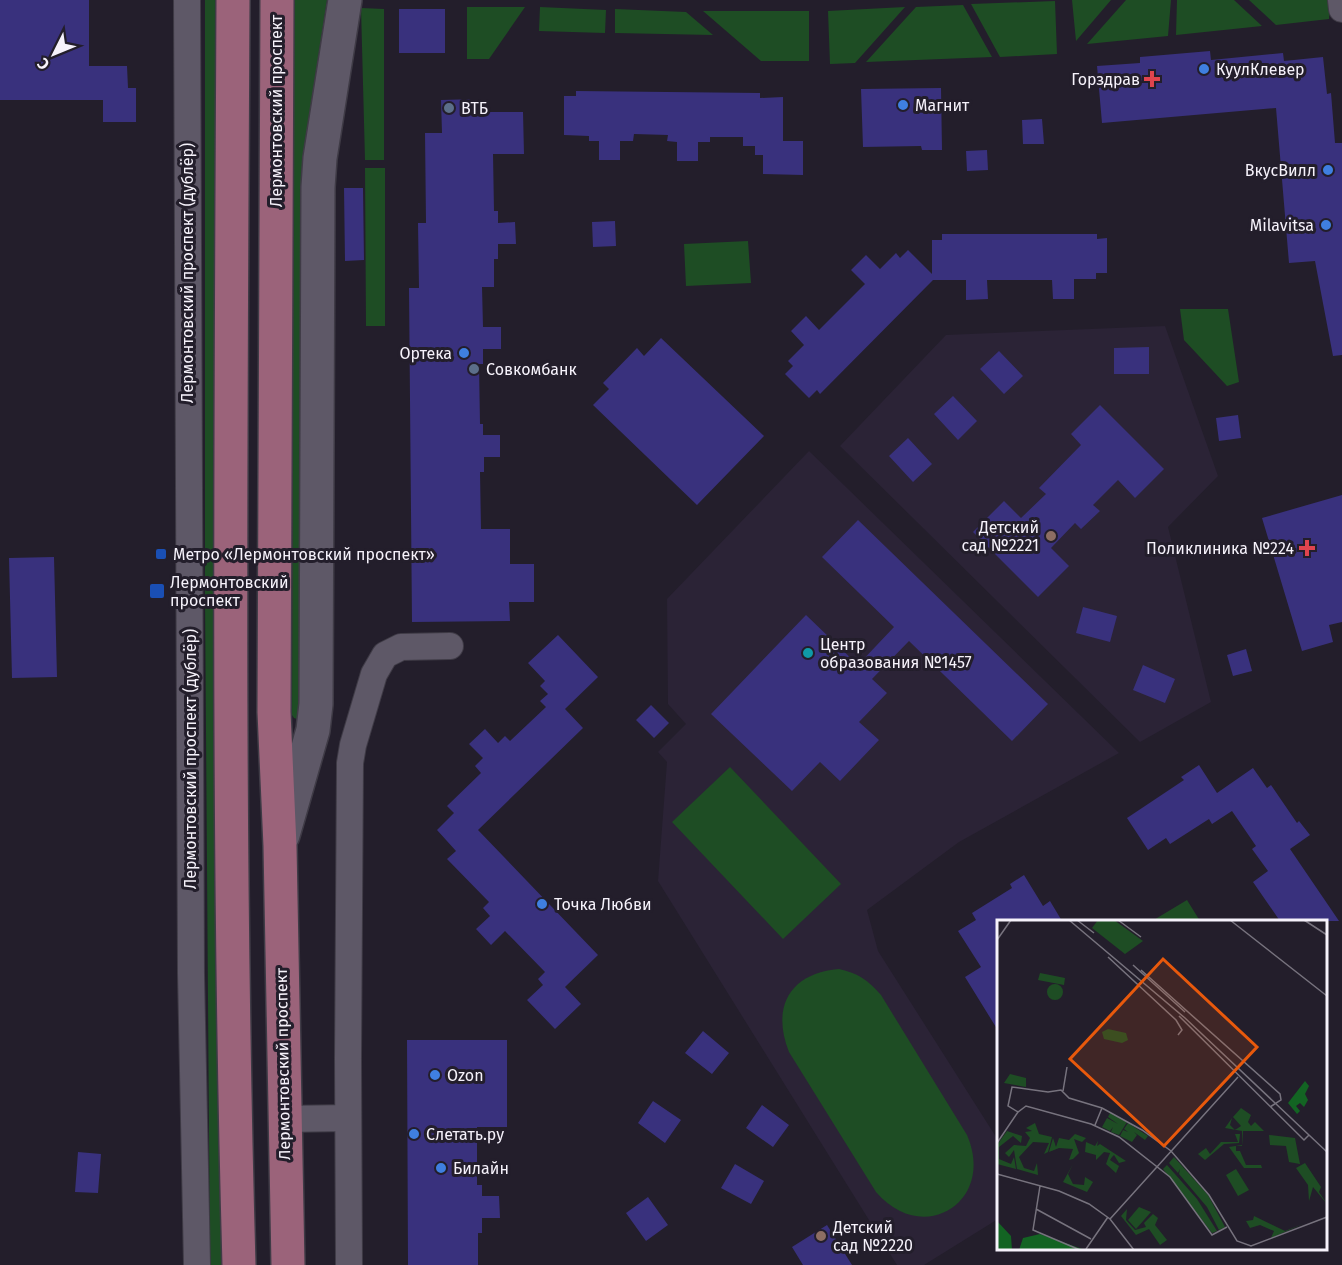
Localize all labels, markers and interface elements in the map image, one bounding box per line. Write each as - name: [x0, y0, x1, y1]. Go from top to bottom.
- street label: Лермонтовский проспект: [267, 14, 286, 207]
- north arrow: [24, 24, 84, 84]
- text: С: [33, 53, 53, 74]
- place label: КуулКлевер: [1216, 60, 1305, 79]
- marker: КуулКлевер: [1197, 62, 1211, 76]
- place label: Горздрав: [1071, 70, 1140, 89]
- marker: Горздрав: [1145, 72, 1159, 86]
- place label: Магнит: [915, 96, 970, 115]
- marker: Магнит: [896, 98, 910, 112]
- place label: ВТБ: [461, 99, 488, 118]
- marker: ВТБ: [442, 101, 456, 115]
- street label: Лермонтовский проспект (дублёр): [178, 143, 197, 403]
- place label: ВкусВилл: [1245, 161, 1316, 180]
- marker: ВкусВилл: [1321, 163, 1335, 177]
- place label: Milavitsa: [1250, 216, 1314, 235]
- marker: Milavitsa: [1319, 218, 1333, 232]
- place label: Ортека: [400, 344, 452, 363]
- marker: Ортека: [457, 346, 471, 360]
- place label: Совкомбанк: [486, 360, 578, 379]
- marker: Совкомбанк: [467, 362, 481, 376]
- place label: Детский сад №2221: [961, 518, 1039, 555]
- marker: Детский сад №2221: [1044, 529, 1058, 543]
- place label: Поликлиника №224: [1146, 539, 1294, 558]
- marker: Поликлиника №224: [1298, 539, 1316, 557]
- place label: Метро «Лермонтовский проспект»: [173, 545, 435, 564]
- marker: Метро «Лермонтовский проспект»: [154, 547, 168, 561]
- place label: Лермонтовский проспект: [170, 573, 289, 610]
- marker: Лермонтовский проспект: [148, 582, 166, 600]
- street label: Лермонтовский проспект (дублёр): [181, 629, 200, 889]
- place label: Центр образования №1457: [820, 635, 972, 672]
- marker: Центр образования №1457: [801, 646, 815, 660]
- place label: Точка Любви: [554, 895, 652, 914]
- marker: Точка Любви: [535, 897, 549, 911]
- inset map: [997, 920, 1327, 1250]
- street label: Лермонтовский проспект: [272, 967, 294, 1160]
- place label: Ozon: [447, 1066, 484, 1085]
- marker: Ozon: [428, 1068, 442, 1082]
- place label: Слетать.ру: [426, 1125, 504, 1144]
- marker: Слетать.ру: [407, 1127, 421, 1141]
- place label: Билайн: [453, 1159, 509, 1178]
- marker: Билайн: [434, 1161, 448, 1175]
- place label: Детский сад №2220: [832, 1218, 913, 1255]
- marker: Детский сад №2220: [814, 1229, 828, 1243]

